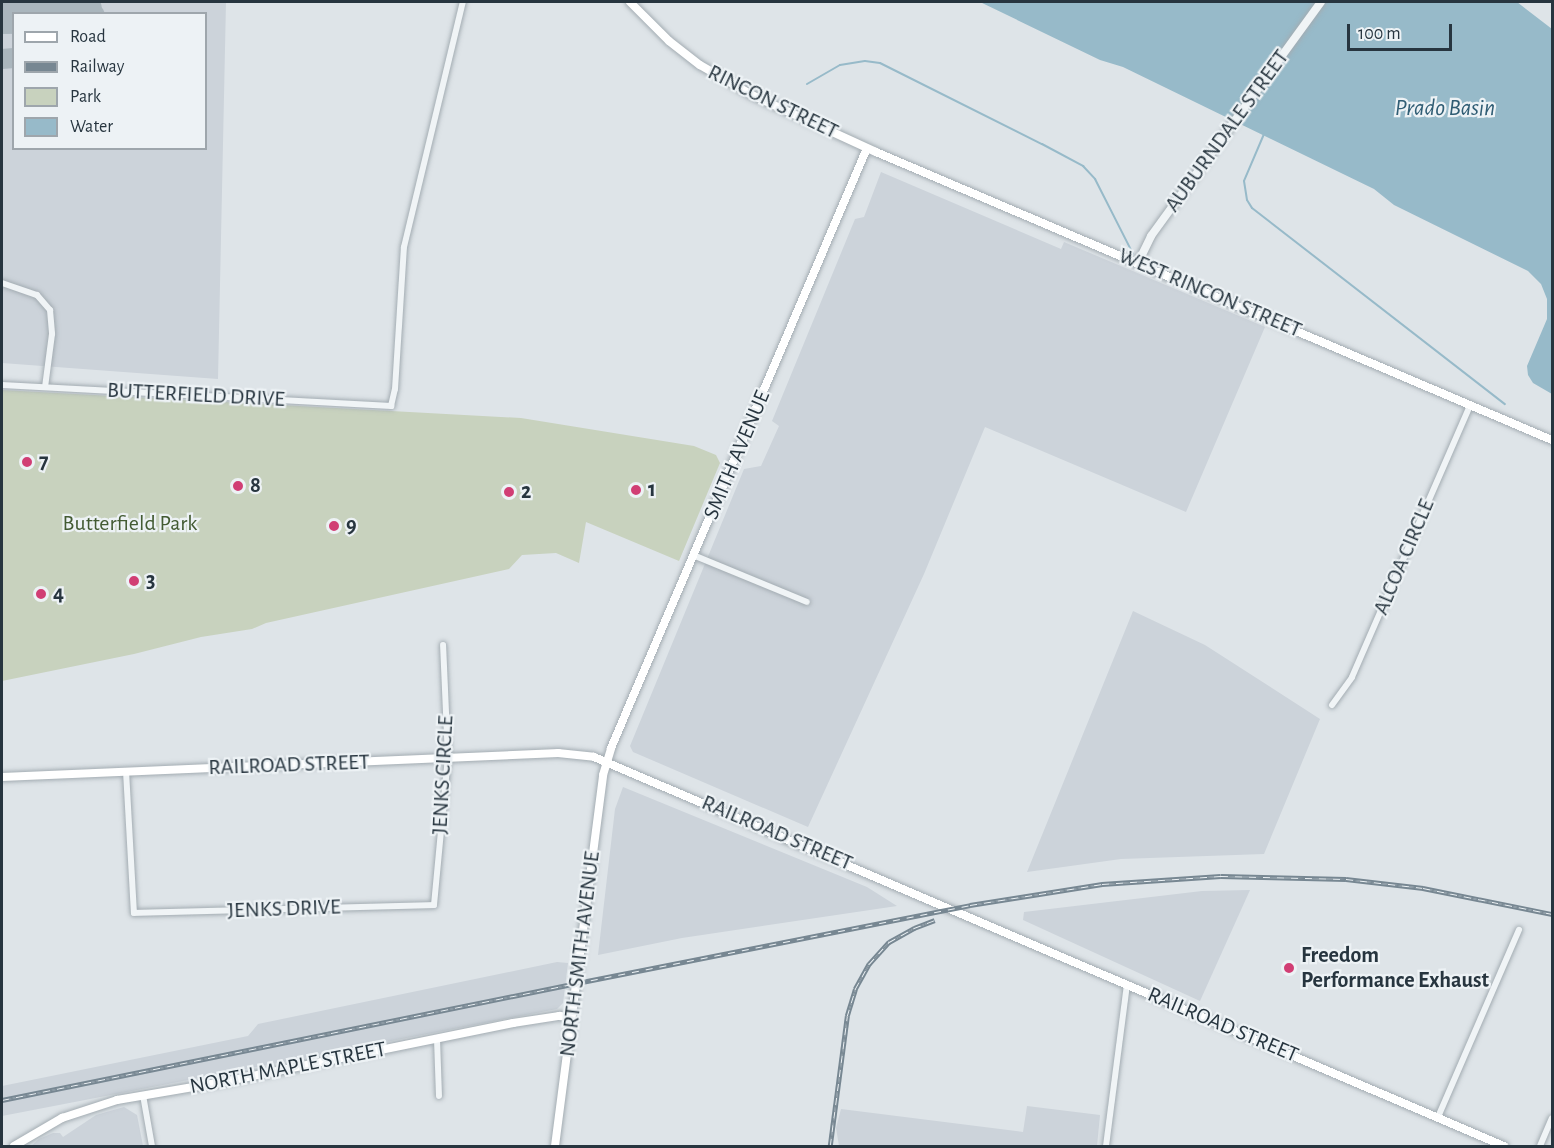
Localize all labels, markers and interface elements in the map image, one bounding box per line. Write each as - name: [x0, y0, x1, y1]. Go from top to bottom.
- legend: [12, 12, 207, 150]
- scale bar: [1350, 12, 1455, 50]
- text: 100 m: [1358, 25, 1401, 43]
- text: Road: [70, 28, 106, 46]
- street label: AUBURNDALE STREET: [1159, 45, 1295, 217]
- text: Railway: [70, 58, 124, 76]
- street label: RINCON STREET: [703, 59, 843, 145]
- text: Park: [70, 88, 101, 106]
- water label: Prado Basin: [1395, 95, 1495, 123]
- text: Water: [70, 118, 113, 136]
- street label: WEST RINCON STREET: [1114, 242, 1306, 344]
- street label: BUTTERFIELD DRIVE: [106, 377, 286, 413]
- street label: SMITH AVENUE: [698, 387, 776, 523]
- place label: 7: [39, 449, 49, 475]
- marker: 7: [20, 455, 34, 469]
- place label: 8: [250, 473, 261, 499]
- place label: 1: [648, 477, 656, 503]
- marker: 8: [231, 479, 245, 493]
- place label: 2: [521, 479, 531, 505]
- marker: 1: [629, 483, 643, 497]
- marker: 2: [502, 485, 516, 499]
- street label: ALCOA CIRCLE: [1368, 495, 1440, 619]
- park label: Butterfield Park: [63, 511, 197, 537]
- place label: 9: [346, 513, 357, 539]
- marker: 9: [327, 519, 341, 533]
- place label: 3: [146, 568, 155, 594]
- marker: 3: [127, 574, 141, 588]
- place label: 4: [53, 581, 64, 607]
- marker: 4: [34, 587, 48, 601]
- street label: JENKS CIRCLE: [427, 715, 459, 835]
- street label: RAILROAD STREET: [208, 749, 370, 781]
- street label: RAILROAD STREET: [698, 789, 856, 877]
- street label: NORTH SMITH AVENUE: [554, 850, 606, 1058]
- street label: JENKS DRIVE: [227, 894, 341, 924]
- place label: Freedom Performance Exhaust: [1301, 942, 1489, 993]
- marker: Freedom Performance Exhaust: [1282, 961, 1296, 975]
- street label: RAILROAD STREET: [1144, 981, 1302, 1069]
- street label: NORTH MAPLE STREET: [188, 1036, 388, 1100]

